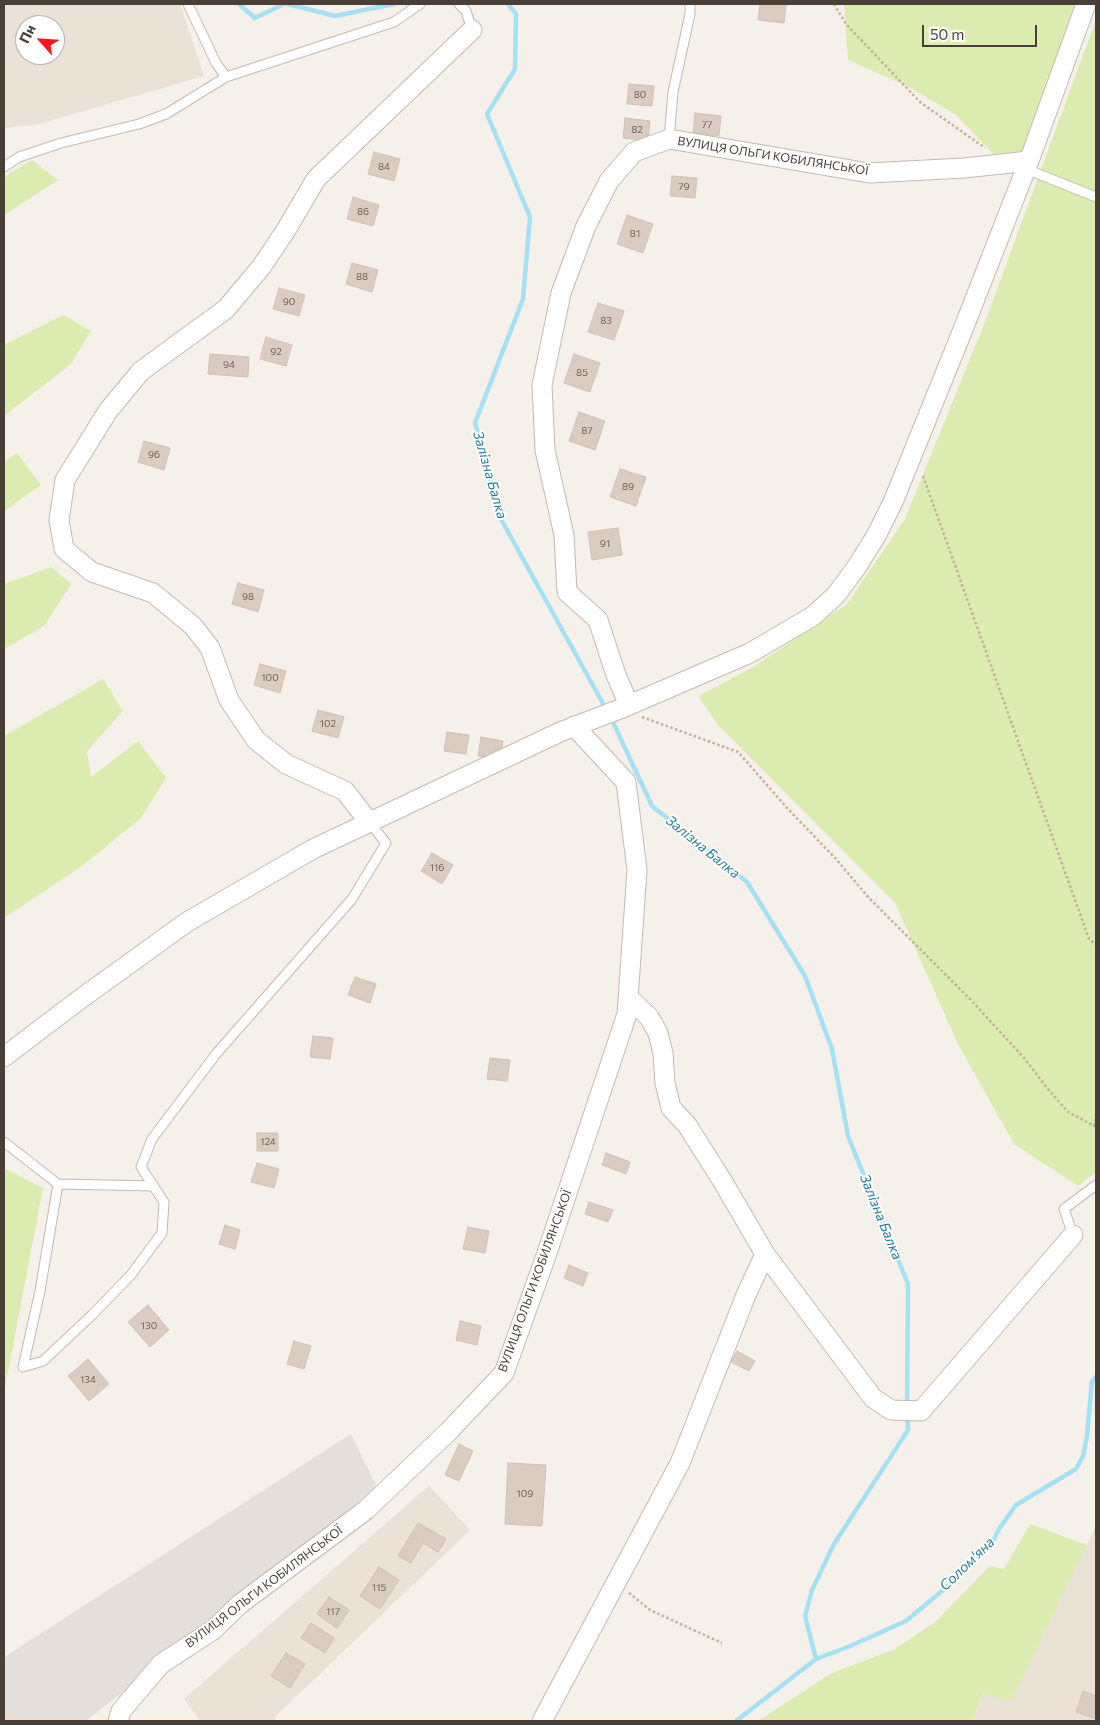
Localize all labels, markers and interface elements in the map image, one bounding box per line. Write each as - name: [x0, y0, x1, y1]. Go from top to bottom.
- north arrow: [15, 15, 65, 65]
- scale bar: [925, 15, 1040, 47]
- text: Пн: [15, 22, 39, 46]
- text: 50 m: [930, 25, 964, 43]
- house number: 80: [634, 89, 646, 101]
- house number: 77: [702, 119, 712, 131]
- house number: 82: [631, 124, 643, 136]
- street label: ВУЛИЦЯ ОЛЬГИ КОБИЛЯНСЬКОЇ: [677, 134, 869, 178]
- house number: 84: [378, 161, 390, 173]
- house number: 79: [678, 181, 690, 193]
- house number: 86: [357, 206, 369, 218]
- house number: 81: [630, 228, 640, 240]
- house number: 88: [356, 271, 368, 283]
- house number: 90: [283, 296, 295, 308]
- house number: 83: [600, 315, 612, 327]
- house number: 92: [270, 346, 282, 358]
- house number: 94: [223, 359, 235, 371]
- house number: 85: [576, 367, 588, 379]
- house number: 87: [581, 425, 593, 437]
- water label: Залізна Балка: [469, 429, 511, 521]
- house number: 96: [148, 449, 160, 461]
- house number: 89: [622, 481, 634, 493]
- house number: 91: [600, 538, 610, 550]
- house number: 98: [242, 591, 254, 603]
- house number: 100: [261, 672, 279, 684]
- house number: 102: [320, 718, 336, 730]
- water label: Залізна Балка: [663, 812, 743, 882]
- house number: 116: [430, 862, 444, 874]
- house number: 124: [260, 1136, 276, 1148]
- water label: Залізна Балка: [856, 1172, 906, 1262]
- street label: ВУЛИЦЯ ОЛЬГИ КОБИЛЯНСЬКОЇ: [495, 1188, 575, 1374]
- house number: 130: [141, 1320, 157, 1332]
- house number: 134: [80, 1374, 96, 1386]
- house number: 109: [517, 1488, 533, 1500]
- street label: ВУЛИЦЯ ОЛЬГИ КОБИЛЯНСЬКОЇ: [183, 1523, 345, 1651]
- water label: Солом'яна: [936, 1534, 998, 1594]
- house number: 115: [372, 1582, 386, 1594]
- house number: 117: [326, 1606, 340, 1618]

